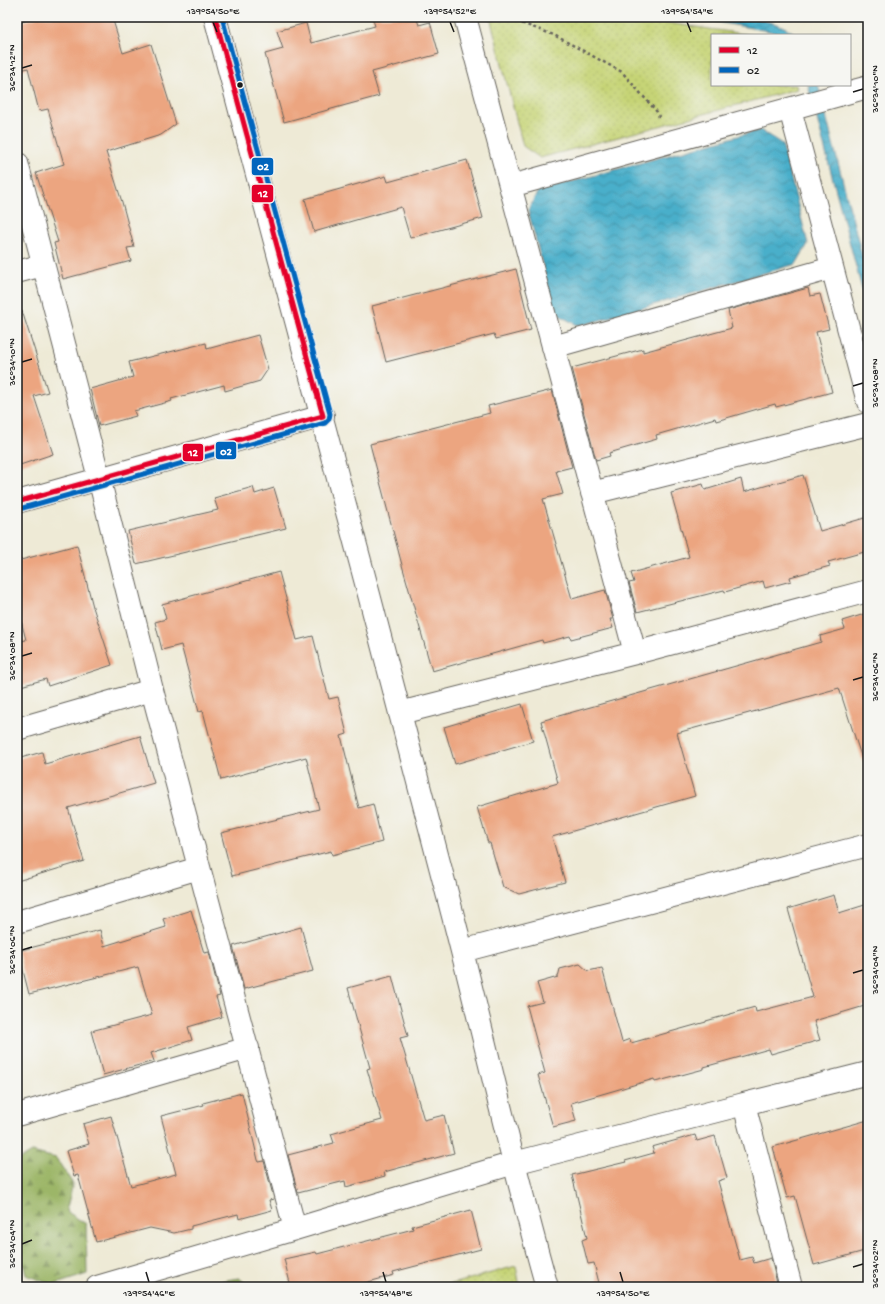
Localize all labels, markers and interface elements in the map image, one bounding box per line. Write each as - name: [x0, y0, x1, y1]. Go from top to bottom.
- text: 139°54'50"E: [186, 6, 240, 18]
- text: 139°54'52"E: [423, 6, 477, 18]
- text: 139°54'54"E: [660, 6, 714, 18]
- legend: [711, 34, 851, 86]
- text: 36°34'12"N: [7, 44, 19, 92]
- text: 12: [746, 45, 758, 59]
- text: 02: [747, 65, 760, 79]
- text: 36°34'10"N: [870, 65, 882, 114]
- unlabelled marker: [235, 80, 245, 90]
- line badge: 02: [251, 157, 274, 176]
- text: 02: [257, 162, 269, 174]
- line badge: 12: [251, 184, 274, 203]
- text: 12: [257, 189, 269, 201]
- text: 36°34'10"N: [7, 338, 19, 387]
- text: 36°34'08"N: [870, 358, 882, 409]
- line badge: 02: [215, 441, 237, 460]
- line badge: 12: [182, 443, 204, 462]
- text: 02: [220, 447, 232, 459]
- text: 12: [187, 448, 199, 460]
- text: 36°34'08"N: [7, 631, 19, 682]
- text: 36°34'06"N: [870, 652, 882, 702]
- text: 36°34'06"N: [7, 925, 19, 975]
- text: 36°34'04"N: [870, 945, 882, 995]
- text: 36°34'04"N: [7, 1219, 19, 1269]
- text: 36°34'02"N: [870, 1239, 882, 1289]
- text: 139°54'46"E: [122, 1288, 175, 1300]
- text: 139°54'48"E: [359, 1288, 413, 1300]
- text: 139°54'50"E: [596, 1288, 650, 1300]

